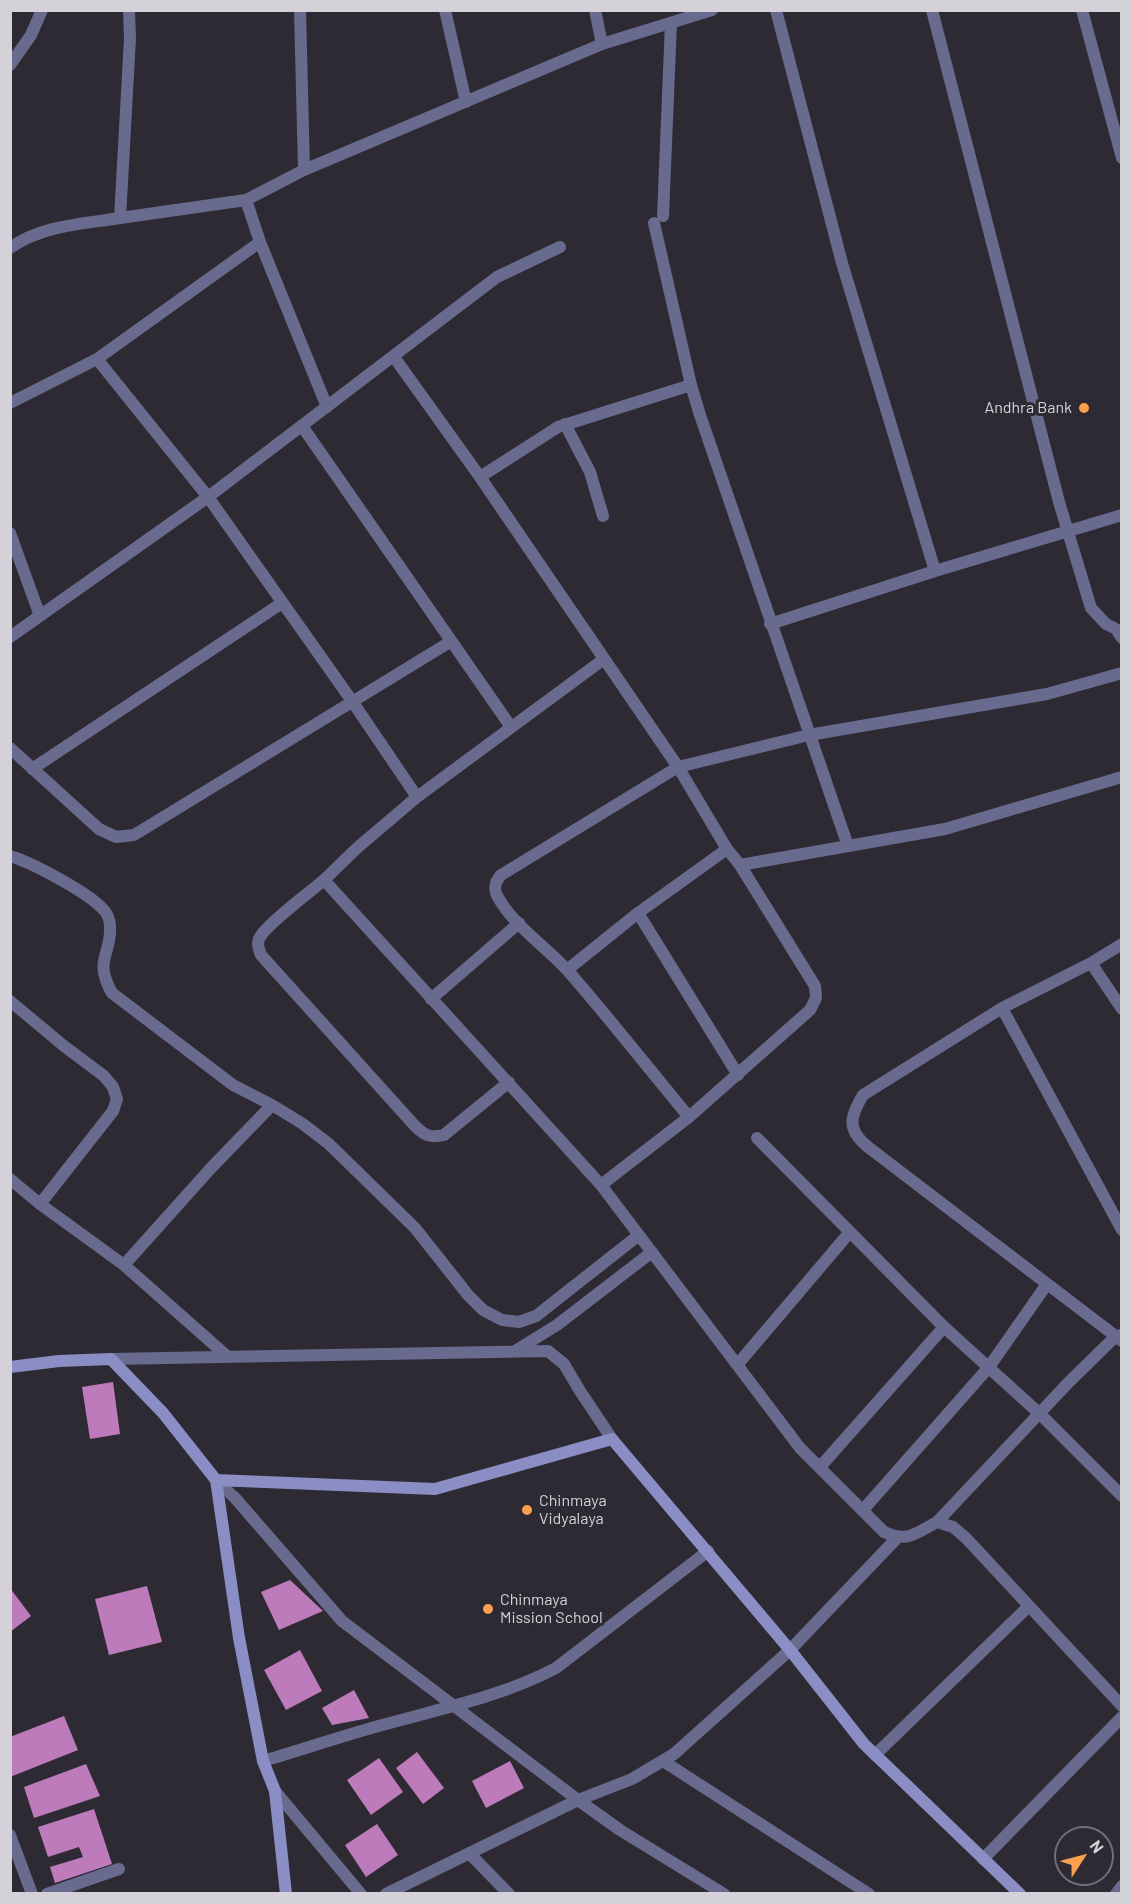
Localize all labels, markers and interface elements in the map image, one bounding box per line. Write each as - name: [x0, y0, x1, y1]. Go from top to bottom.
- place label: Andhra Bank: [985, 398, 1072, 418]
- marker: Andhra Bank: [1077, 401, 1091, 415]
- place label: Chinmaya Vidyalaya: [539, 1491, 607, 1529]
- marker: Chinmaya Vidyalaya: [520, 1503, 534, 1517]
- place label: Chinmaya Mission School: [500, 1590, 603, 1628]
- marker: Chinmaya Mission School: [481, 1602, 495, 1616]
- north arrow: [1054, 1826, 1114, 1886]
- text: N: [1087, 1836, 1108, 1856]

